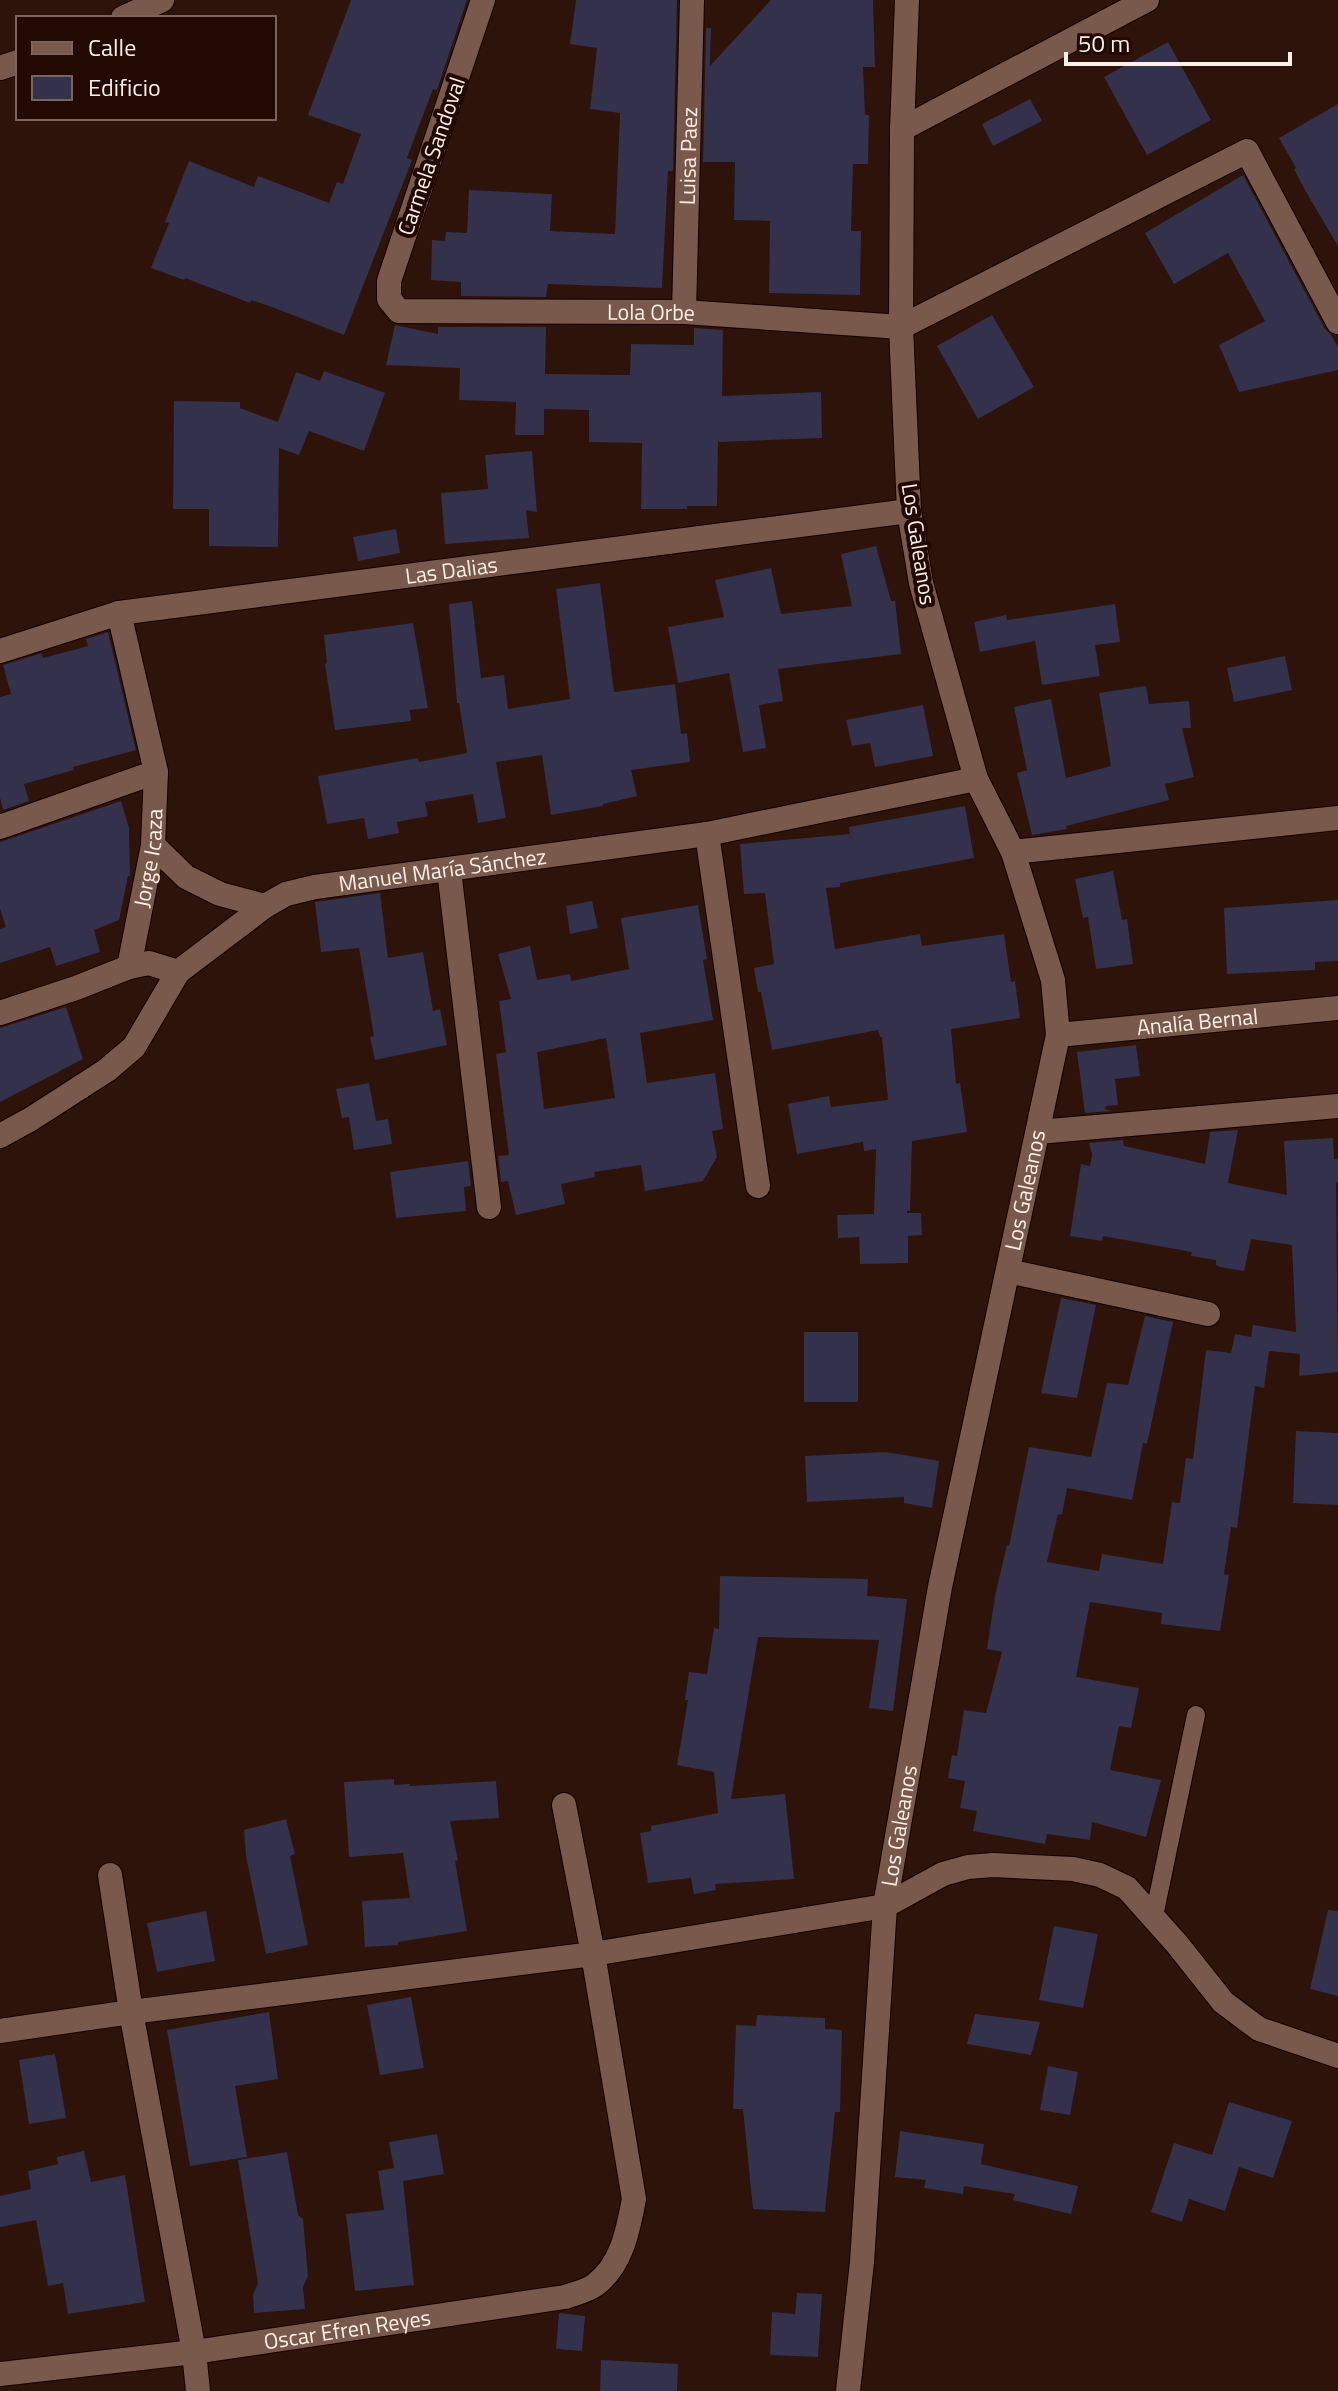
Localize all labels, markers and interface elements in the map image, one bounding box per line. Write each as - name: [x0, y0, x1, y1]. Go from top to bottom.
- legend: [16, 16, 276, 120]
- scale bar: [1066, 16, 1290, 66]
- text: 50 m: [1078, 25, 1130, 61]
- text: Calle: [88, 29, 136, 65]
- text: Edificio: [88, 69, 161, 105]
- street label: Carmela Sandoval: [388, 72, 474, 240]
- street label: Luisa Paez: [670, 107, 706, 206]
- street label: Lola Orbe: [607, 295, 696, 330]
- street label: Los Galeanos: [893, 481, 945, 607]
- street label: Las Dalias: [403, 547, 500, 593]
- street label: Jorge Icaza: [124, 808, 171, 910]
- street label: Manuel María Sánchez: [336, 839, 548, 901]
- street label: Analía Bernal: [1135, 999, 1260, 1044]
- street label: Los Galeanos: [995, 1127, 1054, 1254]
- street label: Los Galeanos: [872, 1762, 926, 1889]
- street label: Oscar Efren Reyes: [261, 2300, 433, 2358]

